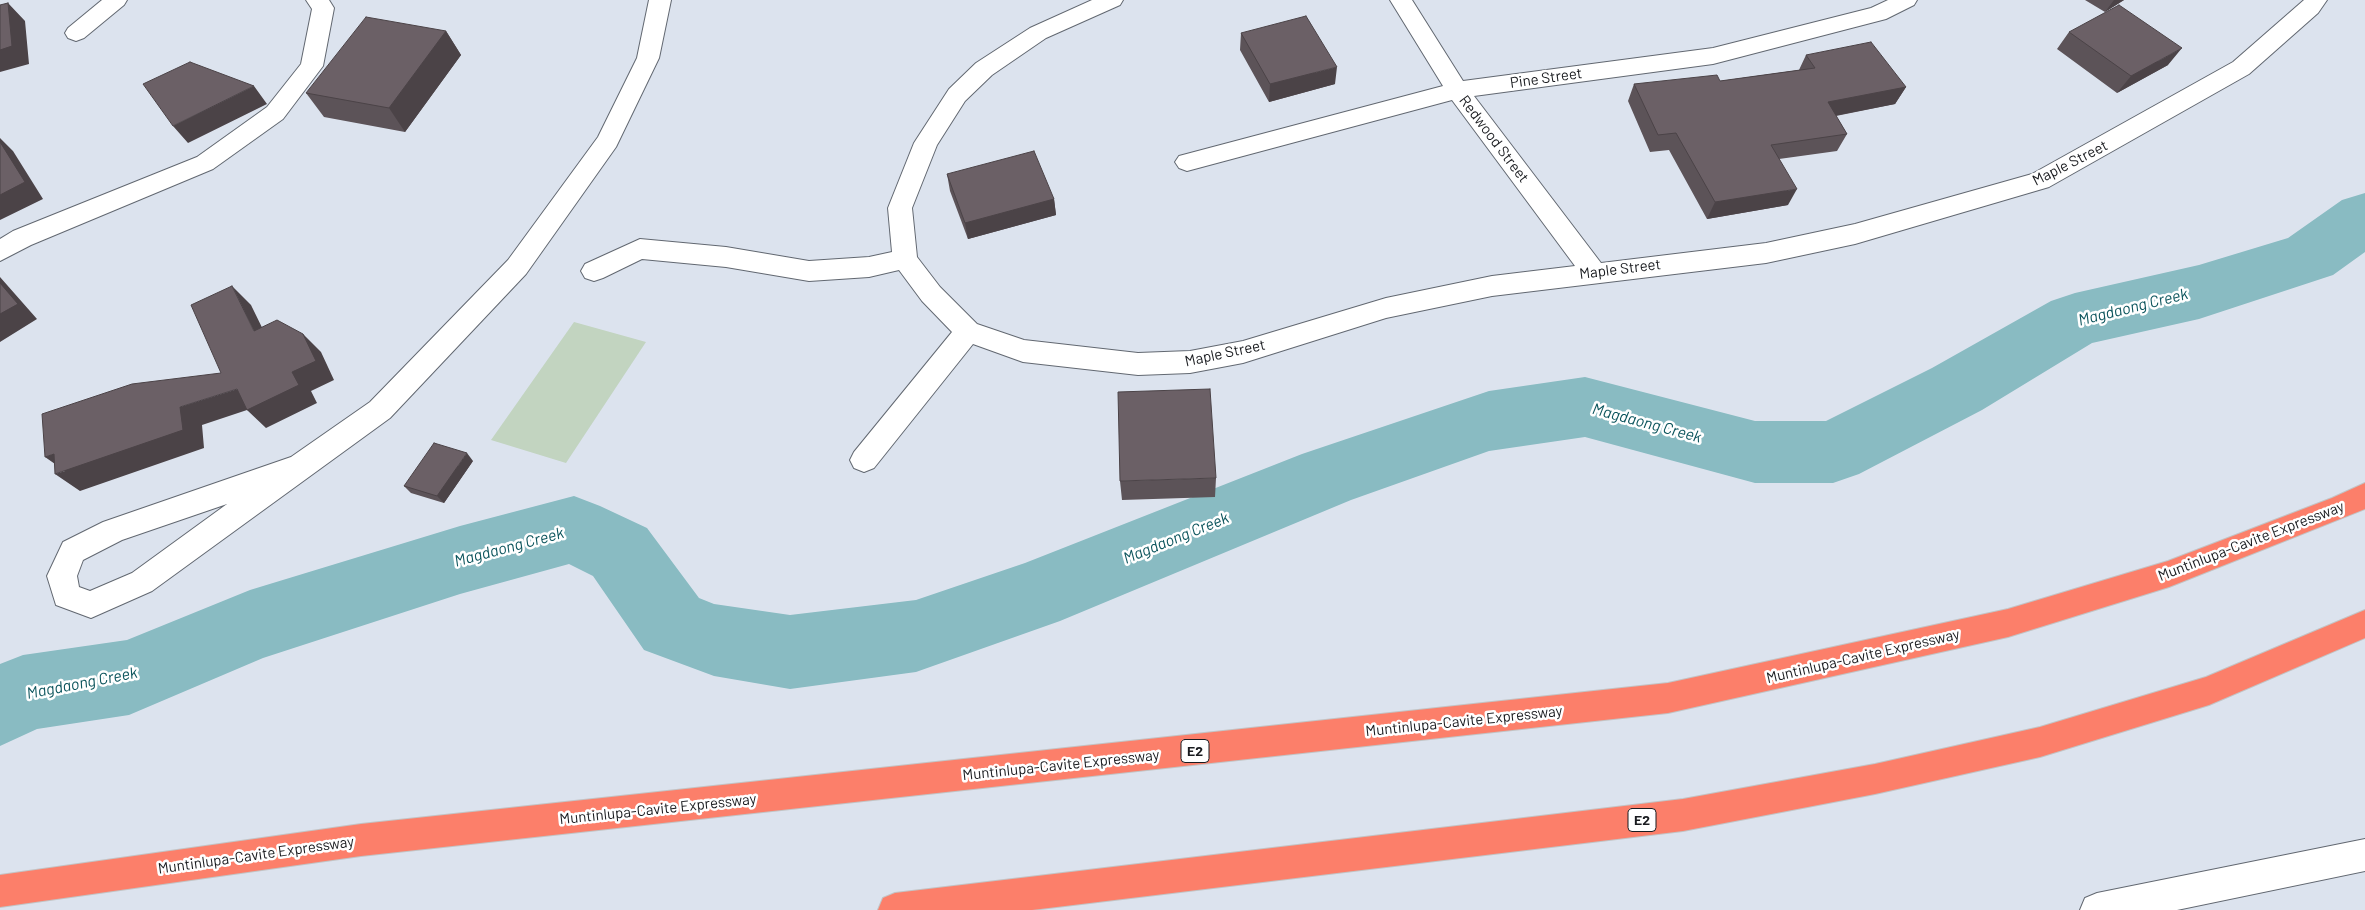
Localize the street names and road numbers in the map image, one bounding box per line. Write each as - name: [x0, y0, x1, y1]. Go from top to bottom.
- street label: Pine Street: [1509, 64, 1583, 92]
- street label: Redwood Street: [1455, 92, 1533, 186]
- street label: Maple Street: [2029, 136, 2111, 190]
- street label: Maple Street: [1578, 255, 1662, 283]
- street label: Maple Street: [1183, 336, 1267, 370]
- street label: Muntinlupa-Cavite Expressway: [2155, 497, 2347, 585]
- street label: Muntinlupa-Cavite Expressway: [1765, 625, 1961, 687]
- street label: Muntinlupa-Cavite Expressway: [1365, 702, 1563, 740]
- road number: E2: [1181, 739, 1209, 762]
- street label: Muntinlupa-Cavite Expressway: [962, 746, 1160, 784]
- street label: Muntinlupa-Cavite Expressway: [559, 790, 757, 828]
- road number: E2: [1628, 808, 1656, 832]
- street label: Muntinlupa-Cavite Expressway: [157, 832, 355, 878]

